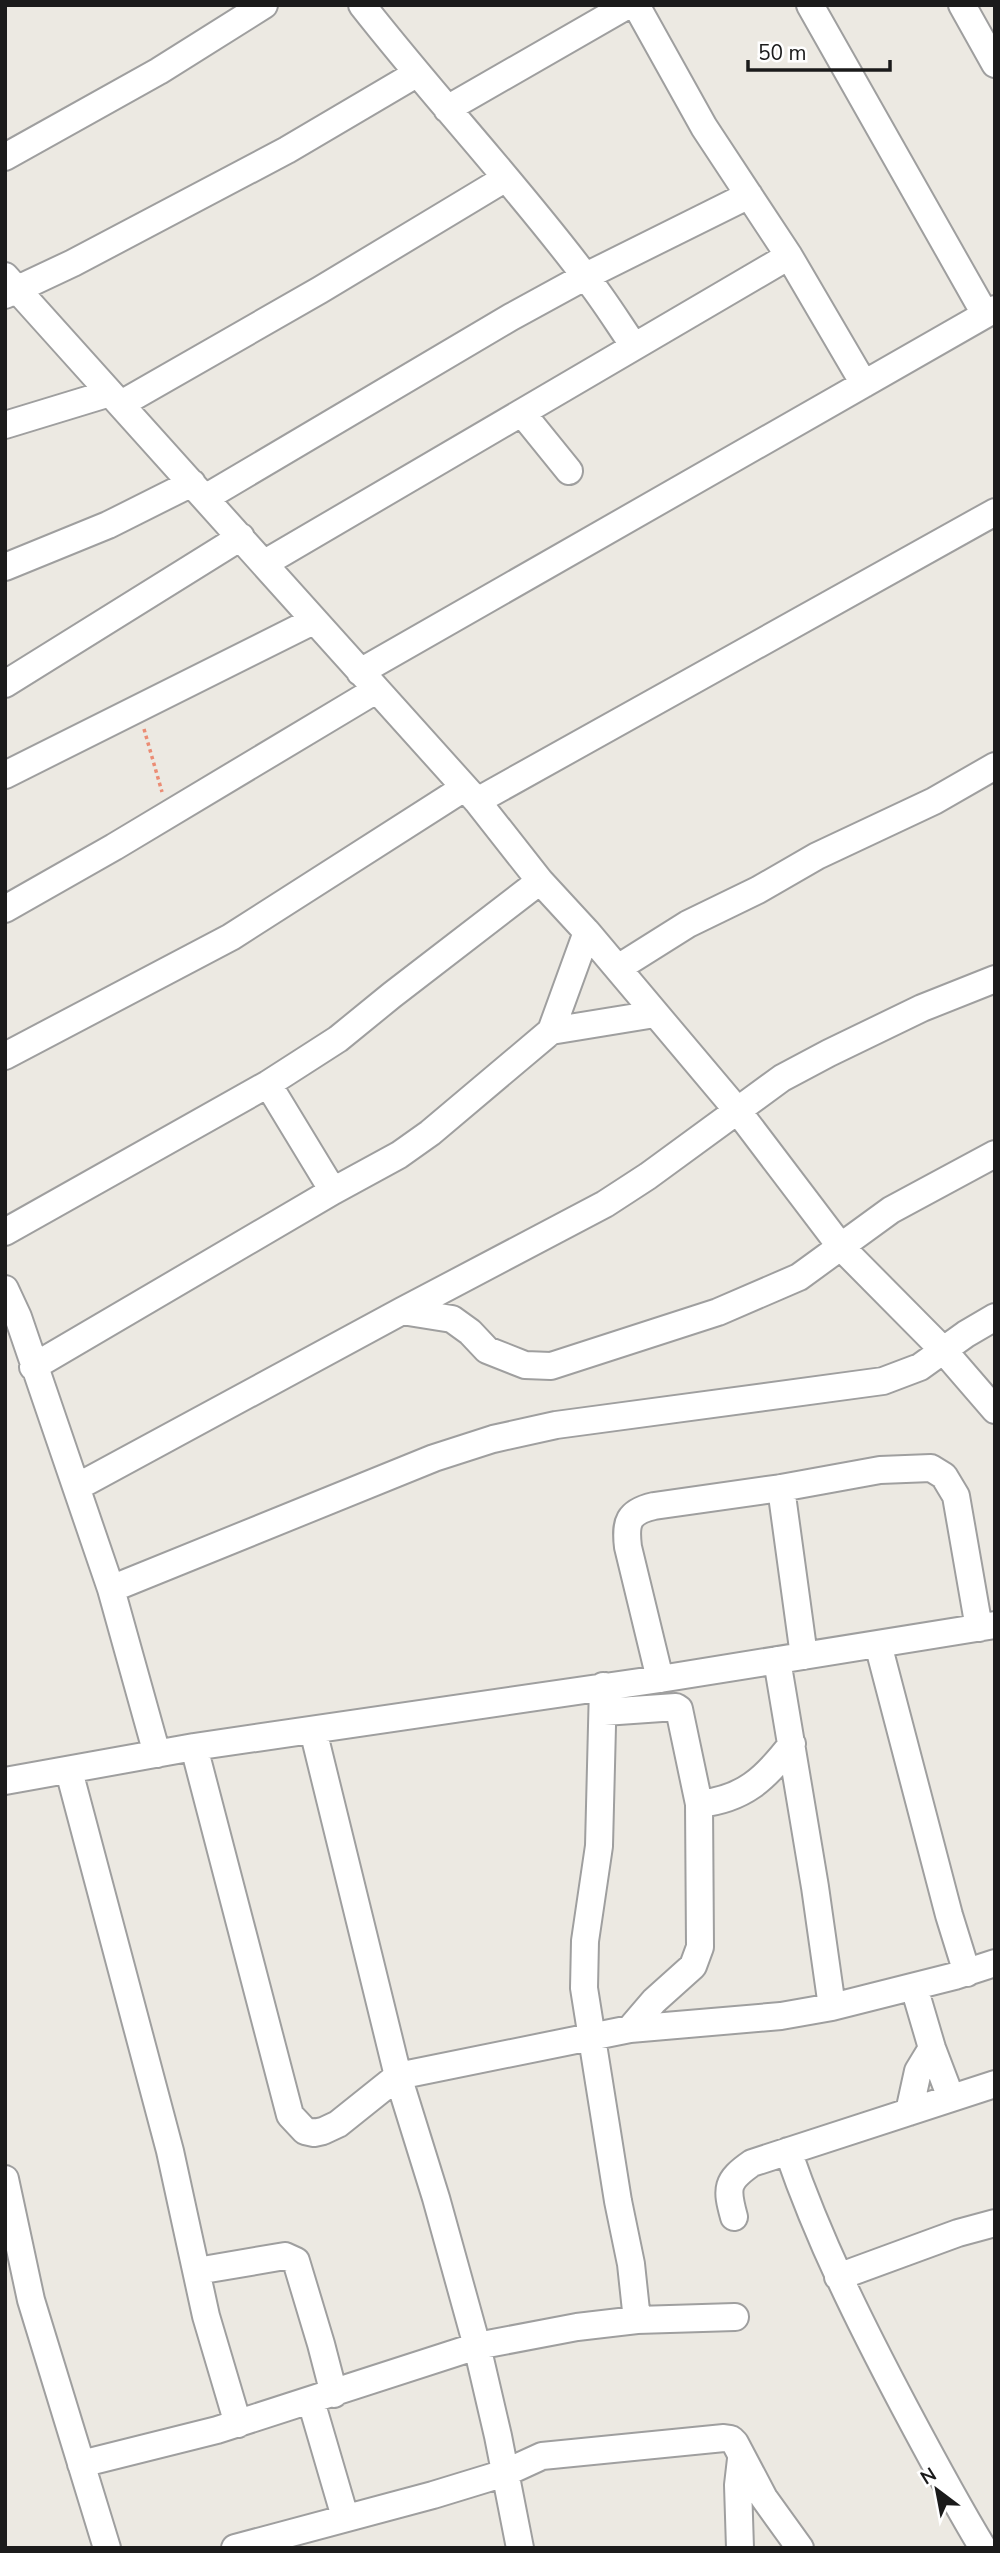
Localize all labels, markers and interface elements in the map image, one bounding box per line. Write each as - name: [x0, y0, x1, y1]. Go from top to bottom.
- scale bar: [748, 28, 890, 72]
- text: 50 m: [758, 39, 807, 67]
- north arrow: [902, 2455, 972, 2525]
- text: N: [916, 2462, 941, 2491]

